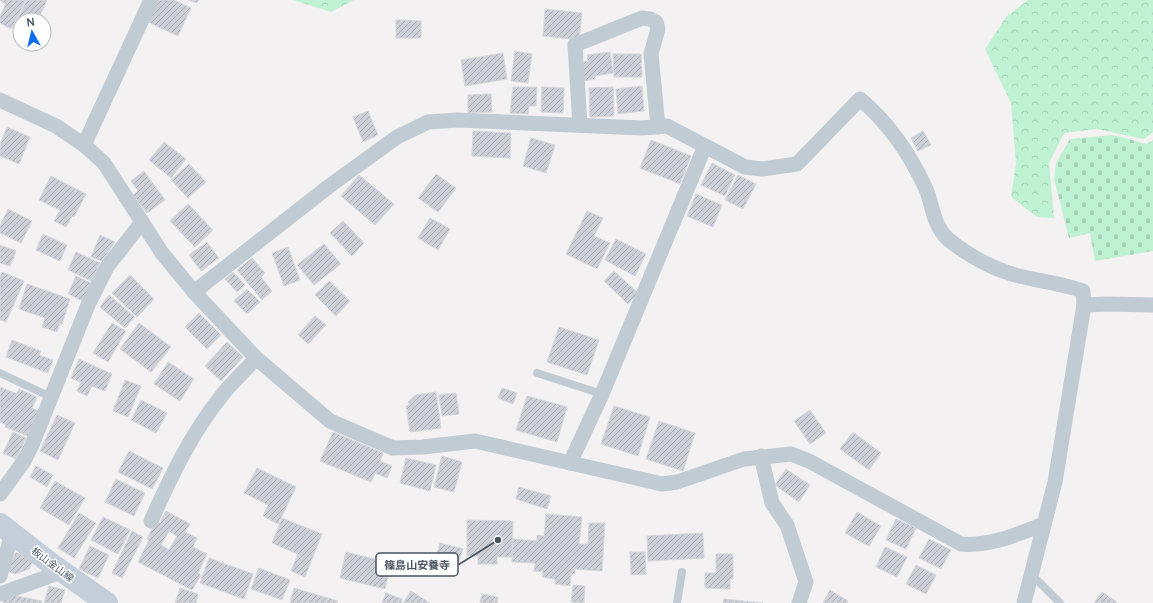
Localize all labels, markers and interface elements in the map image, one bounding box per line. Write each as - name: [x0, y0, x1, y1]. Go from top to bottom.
- north arrow: [12, 12, 52, 52]
- text: N: [26, 14, 36, 30]
- street label: 板山金山線: [29, 543, 77, 585]
- callout: 篠島山安養寺: [376, 553, 458, 576]
- text: 篠島山安養寺: [384, 557, 450, 572]

